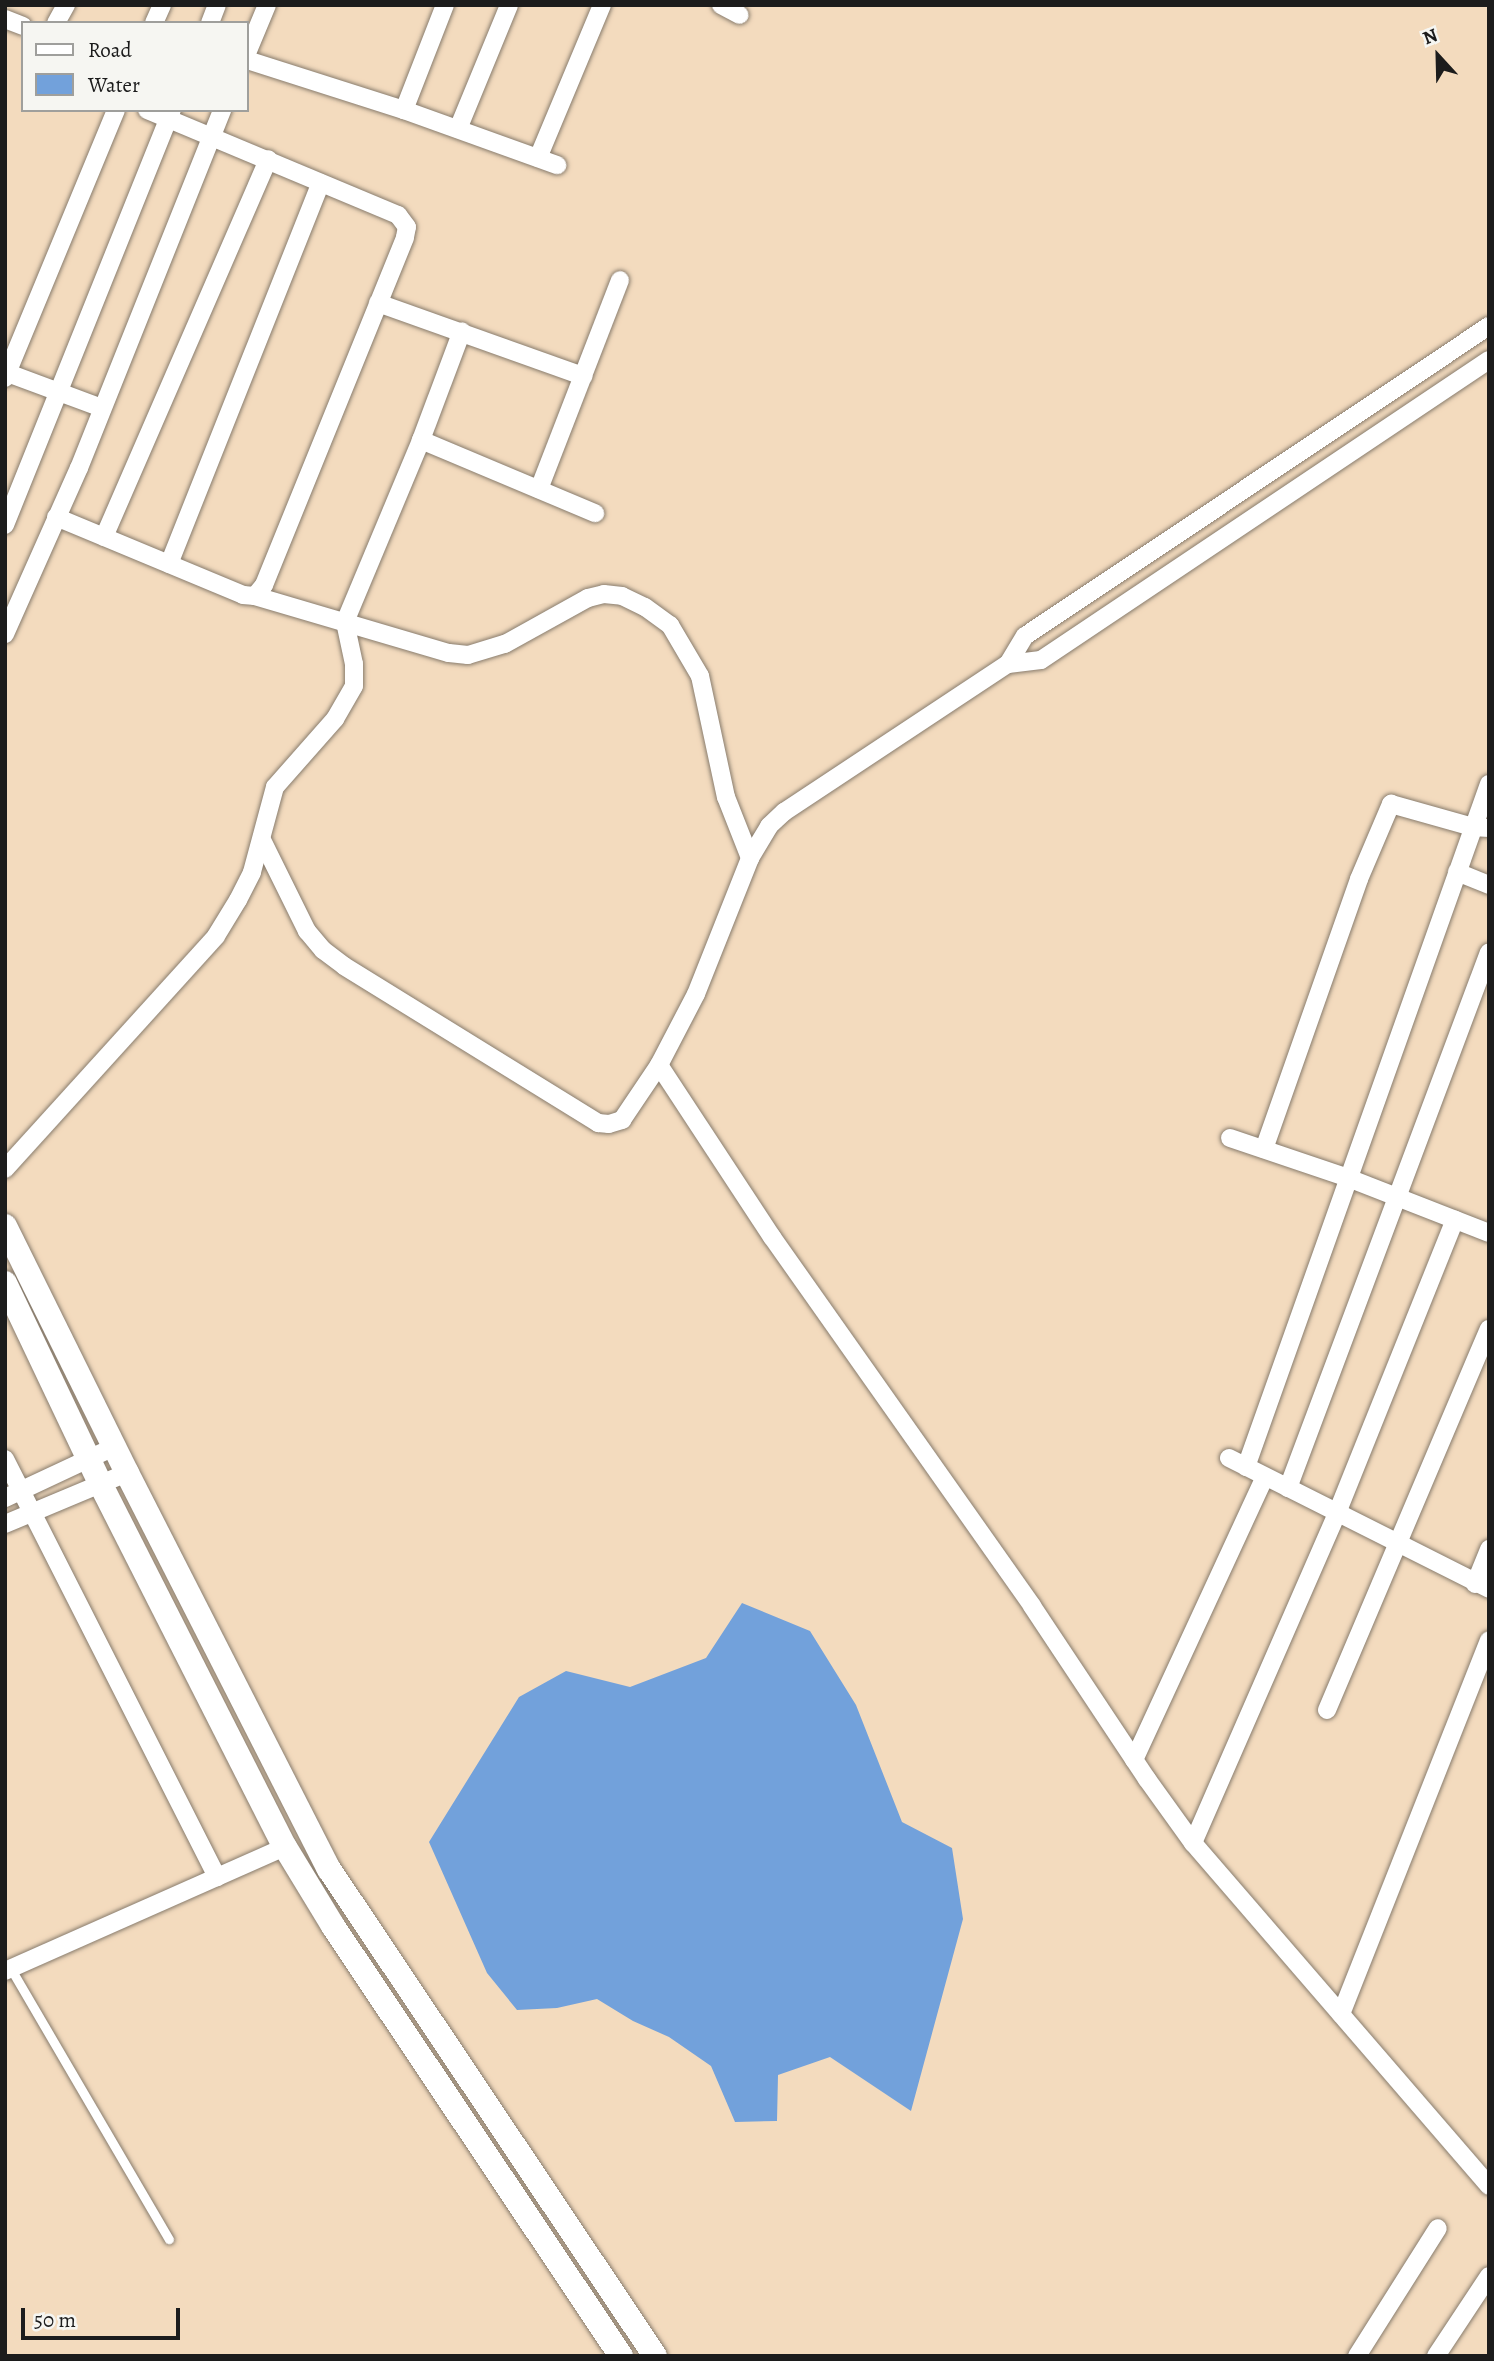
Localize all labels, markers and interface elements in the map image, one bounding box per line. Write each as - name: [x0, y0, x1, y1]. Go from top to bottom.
- legend: [21, 21, 248, 112]
- north arrow: [1403, 21, 1473, 91]
- text: N: [1419, 22, 1441, 51]
- text: Road: [88, 36, 132, 64]
- text: Water: [88, 71, 140, 99]
- scale bar: [24, 2294, 184, 2338]
- text: 50 m: [34, 2306, 76, 2334]

